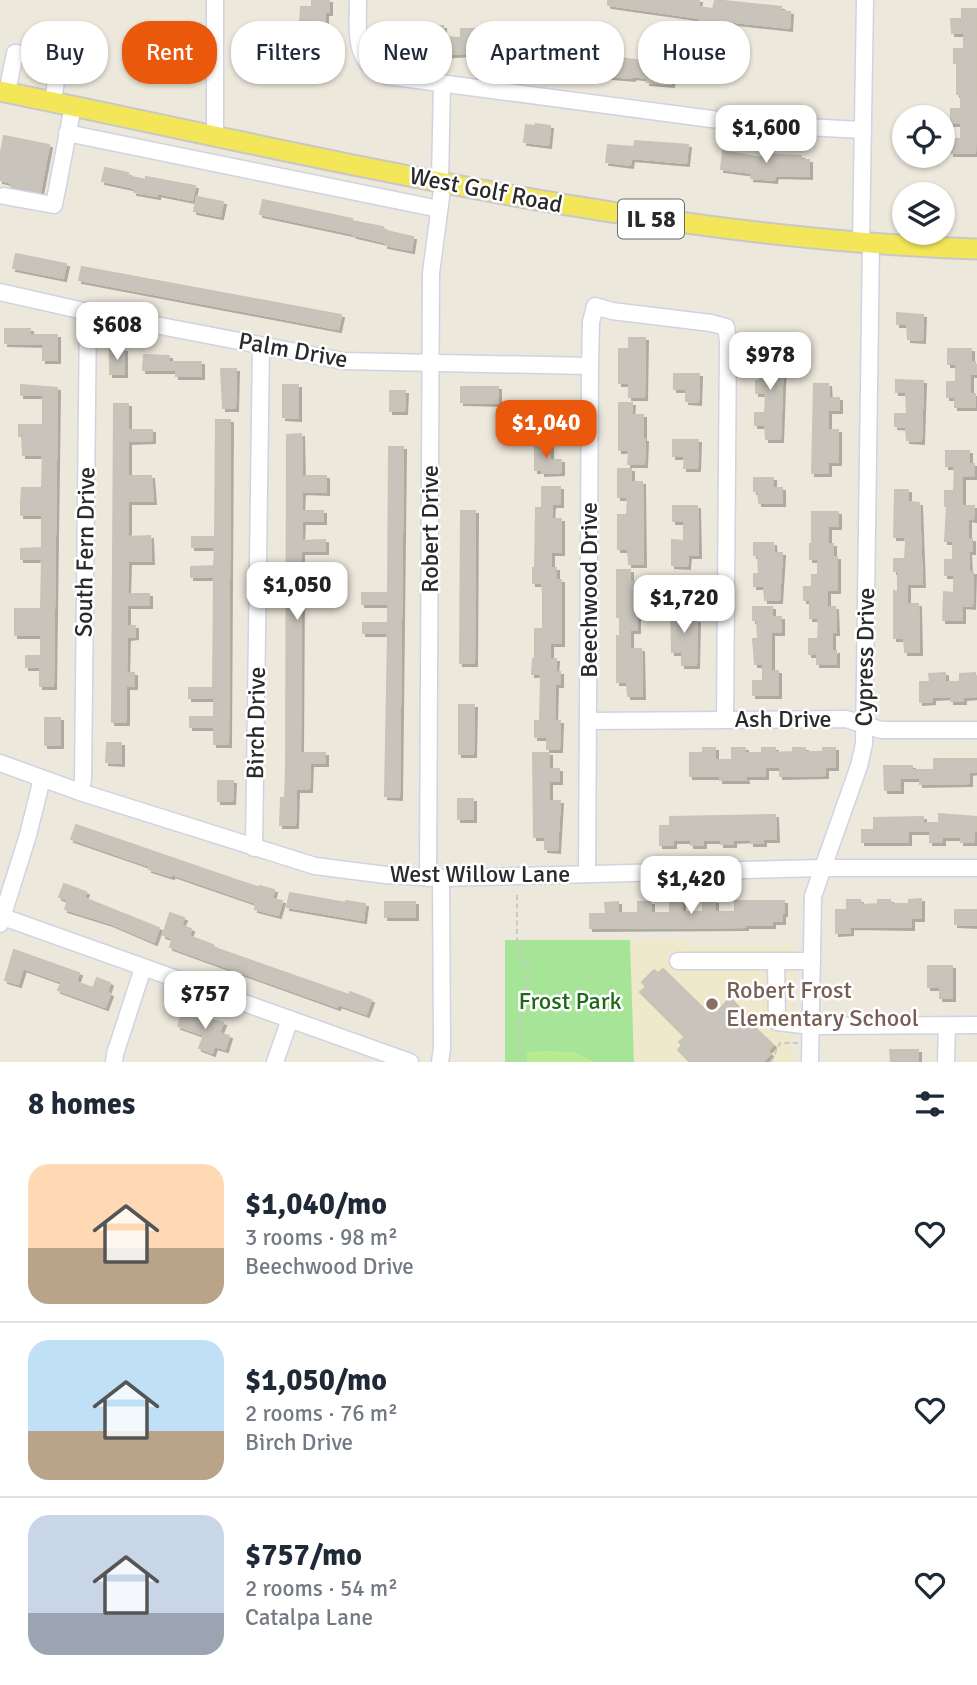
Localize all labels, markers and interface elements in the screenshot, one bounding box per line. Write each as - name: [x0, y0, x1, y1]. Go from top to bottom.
- chip: Buy: [21, 21, 108, 84]
- chip: Rent: [122, 21, 217, 84]
- chip: Filters: [231, 21, 345, 84]
- chip: New: [359, 21, 452, 84]
- chip: Apartment: [466, 21, 624, 84]
- chip: House: [638, 21, 750, 84]
- map controls: [892, 105, 955, 245]
- button: locate: [892, 105, 955, 168]
- pin: $1,600: [709, 106, 823, 165]
- text: $1,600: [732, 113, 800, 142]
- street label: West Golf Road: [407, 160, 565, 220]
- button: layers: [892, 182, 955, 245]
- road number: IL 58: [618, 200, 684, 238]
- pin: $608: [76, 302, 158, 362]
- text: $608: [92, 310, 142, 339]
- street label: Palm Drive: [236, 326, 350, 374]
- pin: $978: [729, 332, 811, 392]
- text: $978: [745, 340, 795, 369]
- pin: $1,040: [489, 400, 603, 460]
- text: $1,040: [512, 408, 580, 437]
- street label: Robert Drive: [415, 465, 445, 593]
- street label: South Fern Drive: [69, 467, 101, 637]
- street label: Beechwood Drive: [574, 502, 604, 678]
- pin: $1,050: [240, 562, 354, 622]
- text: $1,050: [263, 570, 331, 599]
- pin: $1,720: [627, 576, 741, 635]
- text: $1,720: [650, 583, 718, 612]
- street label: Cypress Drive: [849, 587, 881, 727]
- street label: Birch Drive: [240, 666, 272, 780]
- street label: Ash Drive: [734, 704, 832, 734]
- pin: $1,420: [634, 856, 748, 916]
- street label: West Willow Lane: [390, 859, 570, 889]
- text: $1,420: [657, 864, 725, 893]
- pin: $757: [164, 972, 246, 1031]
- place label: Robert Frost Elementary School: [726, 975, 919, 1033]
- text: $757: [180, 979, 230, 1008]
- park label: Frost Park: [518, 986, 622, 1016]
- marker: Robert Frost Elementary School: [704, 996, 720, 1012]
- icon: filters: [911, 1085, 949, 1123]
- text: 8 homes: [28, 1086, 135, 1123]
- text: $1,040/mo: [245, 1186, 387, 1223]
- icon: home: [84, 1192, 168, 1276]
- icon: heart: [911, 1215, 949, 1253]
- text: 3 rooms · 98 m²: [245, 1223, 398, 1252]
- text: Beechwood Drive: [245, 1252, 414, 1281]
- text: $1,050/mo: [245, 1362, 387, 1399]
- icon: home: [84, 1368, 168, 1452]
- icon: heart: [911, 1391, 949, 1429]
- text: 2 rooms · 76 m²: [245, 1399, 398, 1428]
- text: Birch Drive: [245, 1428, 353, 1457]
- text: $757/mo: [245, 1537, 362, 1574]
- icon: home: [84, 1543, 168, 1627]
- icon: heart: [911, 1566, 949, 1604]
- text: 2 rooms · 54 m²: [245, 1574, 398, 1603]
- text: Catalpa Lane: [245, 1603, 373, 1632]

